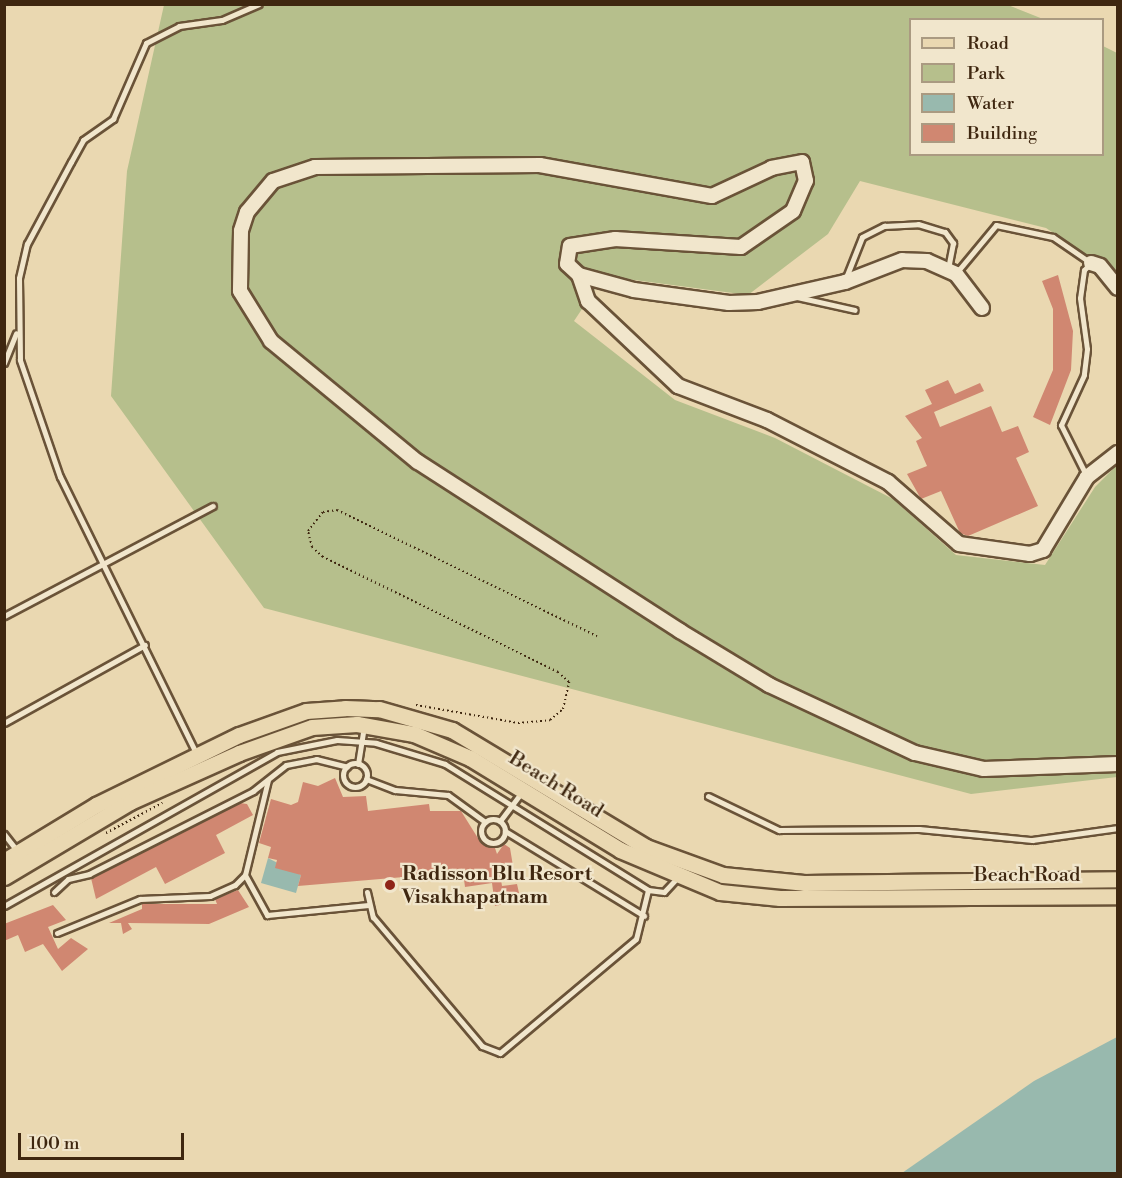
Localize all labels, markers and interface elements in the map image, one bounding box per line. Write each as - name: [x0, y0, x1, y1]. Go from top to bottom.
- legend: [909, 18, 1104, 156]
- text: Road: [967, 32, 1009, 55]
- text: Park: [967, 62, 1004, 85]
- text: Water: [967, 92, 1014, 115]
- text: Building: [967, 122, 1037, 145]
- street label: Beach Road: [504, 747, 608, 823]
- place label: Radisson Blu Resort Visakhapatnam: [402, 862, 592, 909]
- street label: Beach Road: [974, 863, 1080, 887]
- marker: Radisson Blu Resort Visakhapatnam: [383, 878, 397, 892]
- scale bar: [21, 1121, 188, 1159]
- text: 100 m: [29, 1132, 80, 1155]

